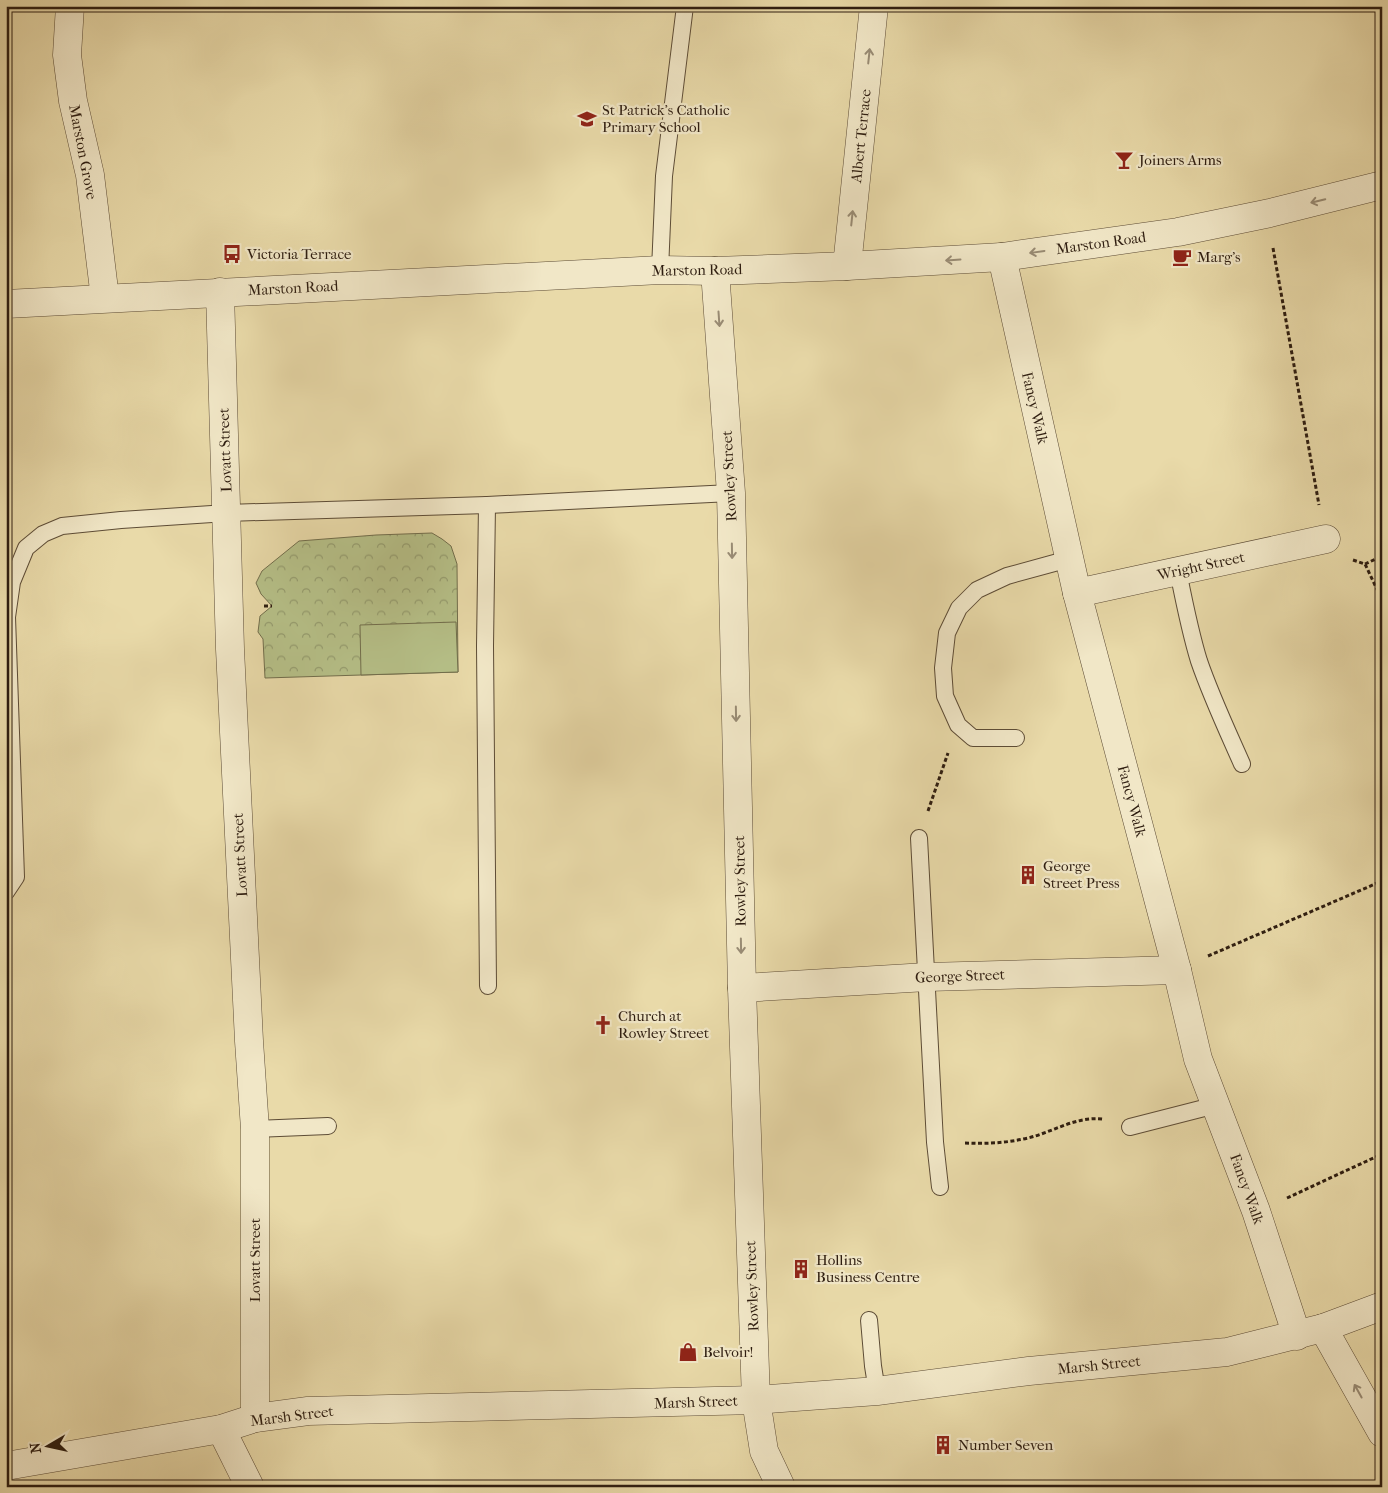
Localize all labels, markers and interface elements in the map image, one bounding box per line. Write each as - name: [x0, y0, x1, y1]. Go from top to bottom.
- one-way arrow: [864, 49, 874, 65]
- street label: Albert Terrace: [847, 88, 875, 185]
- place label: St Patrick's Catholic Primary School: [602, 101, 730, 136]
- street label: Marston Grove: [65, 103, 101, 202]
- school or university icon: St Patrick's Catholic Primary School: [576, 108, 598, 130]
- bar icon: Joiners Arms: [1113, 149, 1135, 171]
- place label: Joiners Arms: [1138, 151, 1222, 169]
- one-way arrow: [1310, 197, 1326, 206]
- one-way arrow: [847, 210, 857, 226]
- street label: Marston Road: [1055, 228, 1148, 258]
- bus stop icon: Victoria Terrace: [221, 243, 243, 265]
- place label: Victoria Terrace: [246, 245, 352, 263]
- cafe icon: Marg's: [1171, 246, 1193, 268]
- one-way arrow: [1030, 247, 1046, 257]
- place label: Marg's: [1197, 248, 1241, 266]
- one-way arrow: [945, 255, 961, 264]
- street label: Marston Road: [651, 260, 743, 280]
- street label: Marston Road: [247, 277, 340, 299]
- one-way arrow: [714, 311, 723, 327]
- street label: Fancy Walk: [1018, 370, 1052, 446]
- street label: Lovatt Street: [215, 407, 235, 492]
- street label: Rowley Street: [718, 429, 740, 522]
- one-way arrow: [727, 543, 737, 559]
- street label: Wright Street: [1155, 548, 1247, 584]
- one-way arrow: [731, 705, 741, 721]
- street label: Fancy Walk: [1114, 763, 1150, 839]
- street label: Lovatt Street: [229, 812, 251, 898]
- street label: Rowley Street: [730, 835, 750, 927]
- place label: George Street Press: [1043, 857, 1120, 892]
- building icon: George Street Press: [1017, 864, 1039, 886]
- one-way arrow: [737, 938, 746, 954]
- street label: George Street: [915, 965, 1006, 987]
- place label: Church at Rowley Street: [618, 1007, 710, 1042]
- church icon: Church at Rowley Street: [592, 1014, 614, 1036]
- street label: Fancy Walk: [1226, 1151, 1268, 1227]
- street label: Lovatt Street: [246, 1217, 264, 1302]
- street label: Rowley Street: [741, 1240, 763, 1332]
- place label: Hollins Business Centre: [816, 1251, 920, 1286]
- building icon: Hollins Business Centre: [790, 1258, 812, 1280]
- shop icon: Belvoir!: [677, 1341, 699, 1363]
- place label: Belvoir!: [703, 1343, 754, 1361]
- street label: Marsh Street: [1056, 1352, 1142, 1378]
- one-way arrow: [1353, 1383, 1363, 1398]
- street label: Marsh Street: [654, 1392, 739, 1412]
- street label: Marsh Street: [249, 1402, 335, 1430]
- north arrow: [22, 1420, 72, 1470]
- building icon: Number Seven: [932, 1434, 954, 1456]
- place label: Number Seven: [958, 1436, 1054, 1454]
- text: N: [26, 1441, 45, 1455]

